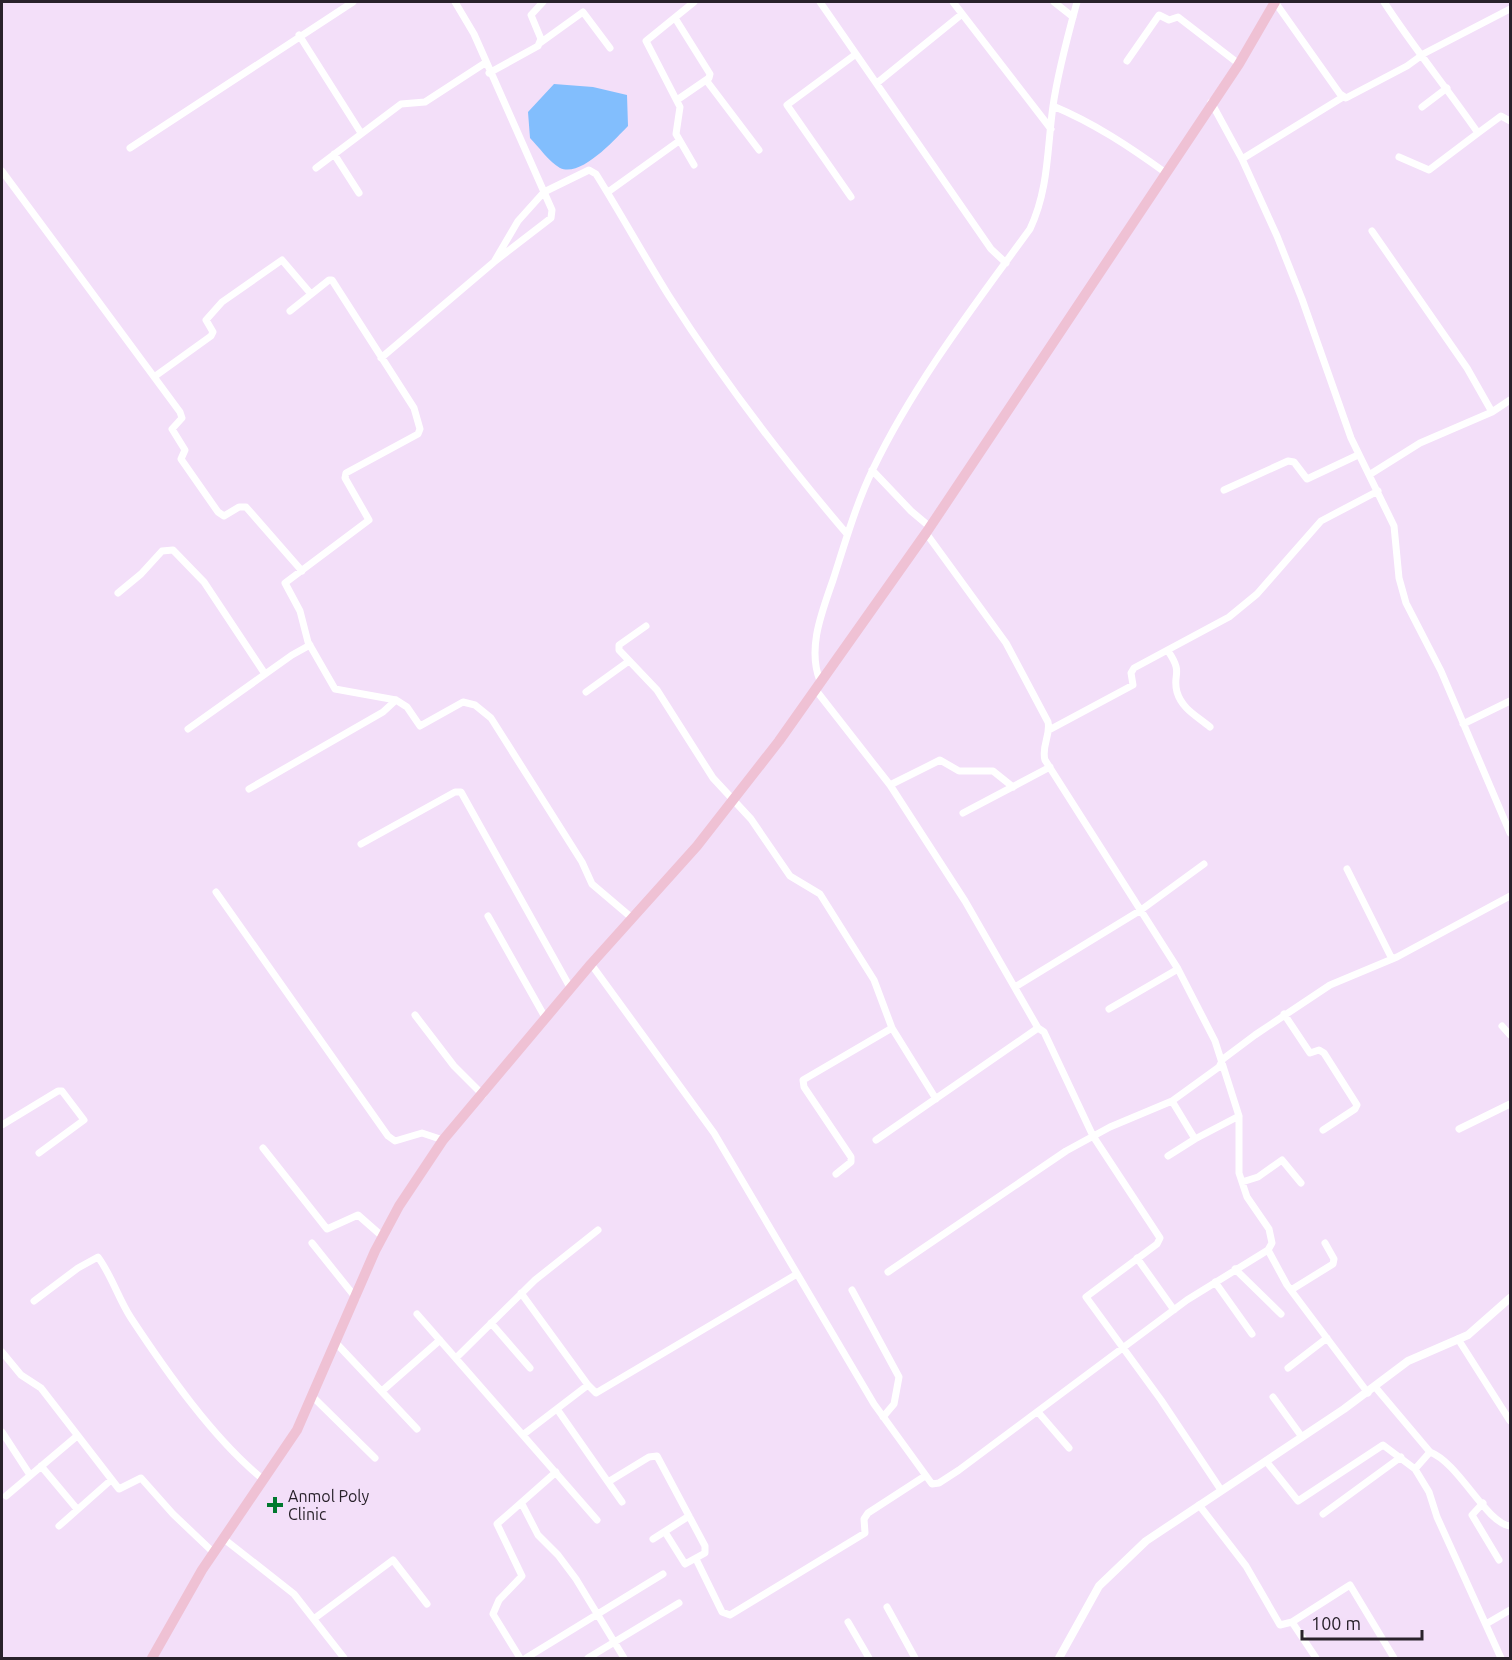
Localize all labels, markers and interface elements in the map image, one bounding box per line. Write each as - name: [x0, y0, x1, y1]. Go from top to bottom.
- place label: Anmol Poly Clinic: [288, 1487, 369, 1523]
- marker: Anmol Poly Clinic: [266, 1496, 284, 1514]
- scale bar: [1302, 1603, 1422, 1641]
- text: 100 m: [1311, 1613, 1361, 1633]

